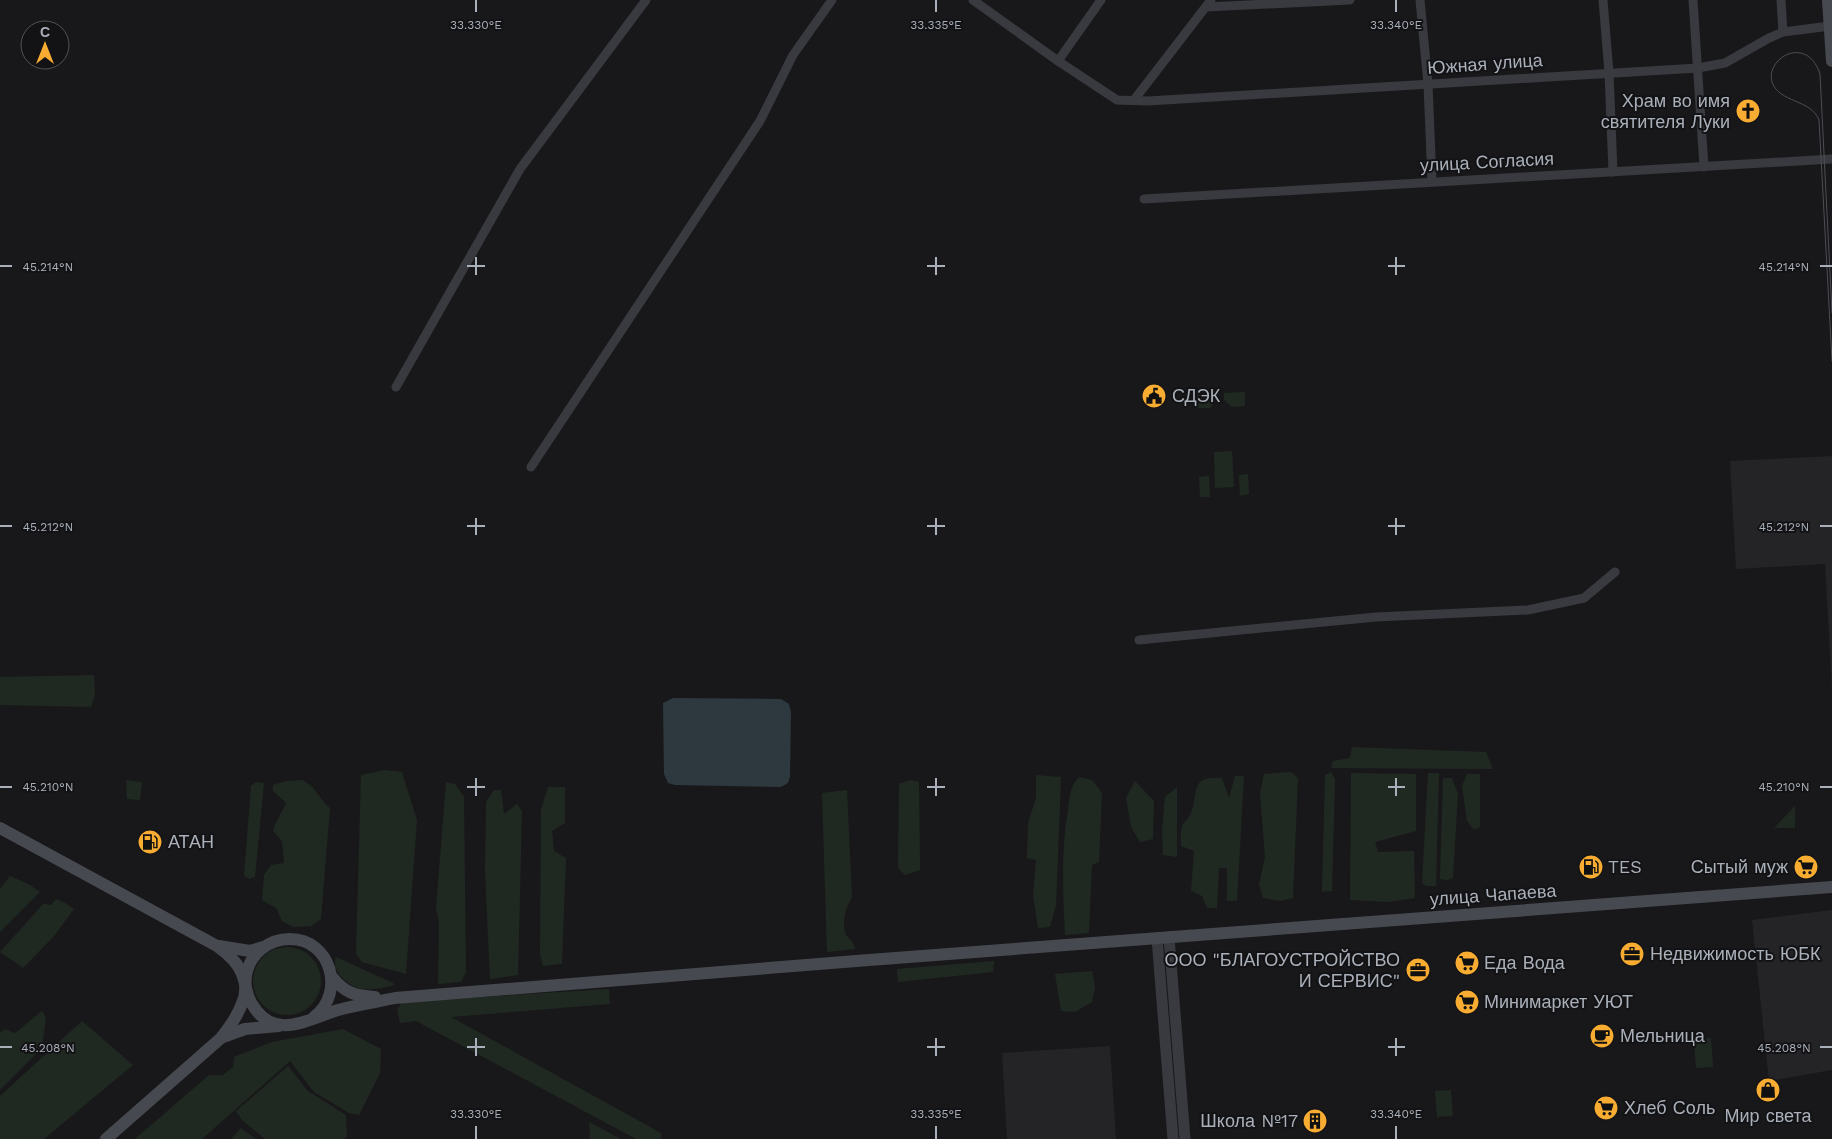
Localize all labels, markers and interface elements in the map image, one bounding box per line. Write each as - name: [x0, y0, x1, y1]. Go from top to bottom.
- text: 33.330°E: [450, 18, 502, 32]
- text: 33.335°E: [910, 18, 962, 32]
- text: 33.340°E: [1370, 18, 1422, 32]
- north arrow: [20, 20, 70, 70]
- text: С: [40, 24, 50, 40]
- street label: Южная улица: [1427, 49, 1544, 78]
- place label: Храм во имя святителя Луки: [1601, 90, 1730, 132]
- church icon: Храм во имя святителя Луки: [1735, 98, 1761, 124]
- street label: улица Согласия: [1419, 148, 1554, 175]
- text: 45.214°N: [23, 260, 73, 274]
- text: 45.214°N: [1759, 260, 1809, 274]
- public building icon: СДЭК: [1141, 383, 1167, 409]
- place label: СДЭК: [1172, 385, 1221, 406]
- text: 45.212°N: [23, 520, 73, 534]
- text: 45.212°N: [1759, 520, 1809, 534]
- text: 45.210°N: [23, 780, 73, 794]
- text: 45.210°N: [1759, 780, 1809, 794]
- fuel station icon: АТАН: [137, 829, 163, 855]
- place label: АТАН: [168, 831, 214, 852]
- fuel station icon: TES: [1578, 854, 1604, 880]
- supermarket icon: Сытый муж: [1793, 854, 1819, 880]
- place label: TES: [1608, 856, 1642, 877]
- place label: Сытый муж: [1691, 856, 1788, 877]
- street label: улица Чапаева: [1429, 880, 1558, 909]
- office icon: Недвижимость ЮБК: [1619, 941, 1645, 967]
- place label: Недвижимость ЮБК: [1650, 943, 1821, 964]
- place label: ООО "БЛАГОУСТРОЙСТВО И СЕРВИС": [1164, 949, 1400, 991]
- supermarket icon: Еда Вода: [1454, 950, 1480, 976]
- place label: Еда Вода: [1484, 952, 1566, 973]
- office icon: ООО "БЛАГОУСТРОЙСТВО И СЕРВИС": [1405, 957, 1431, 983]
- supermarket icon: Минимаркет УЮТ: [1454, 989, 1480, 1015]
- place label: Минимаркет УЮТ: [1484, 991, 1633, 1012]
- cafe icon: Мельница: [1589, 1023, 1615, 1049]
- place label: Мельница: [1620, 1025, 1706, 1046]
- text: 45.208°N: [21, 1041, 75, 1055]
- text: 45.208°N: [1757, 1041, 1811, 1055]
- shop icon: Мир света: [1755, 1077, 1781, 1103]
- supermarket icon: Хлеб Соль: [1593, 1095, 1619, 1121]
- place label: Хлеб Соль: [1624, 1097, 1715, 1118]
- place label: Мир света: [1724, 1105, 1812, 1126]
- text: 33.330°E: [450, 1107, 502, 1121]
- text: 33.335°E: [910, 1107, 962, 1121]
- text: 33.340°E: [1370, 1107, 1422, 1121]
- building icon: Школа №17: [1302, 1108, 1328, 1134]
- place label: Школа №17: [1200, 1110, 1298, 1131]

